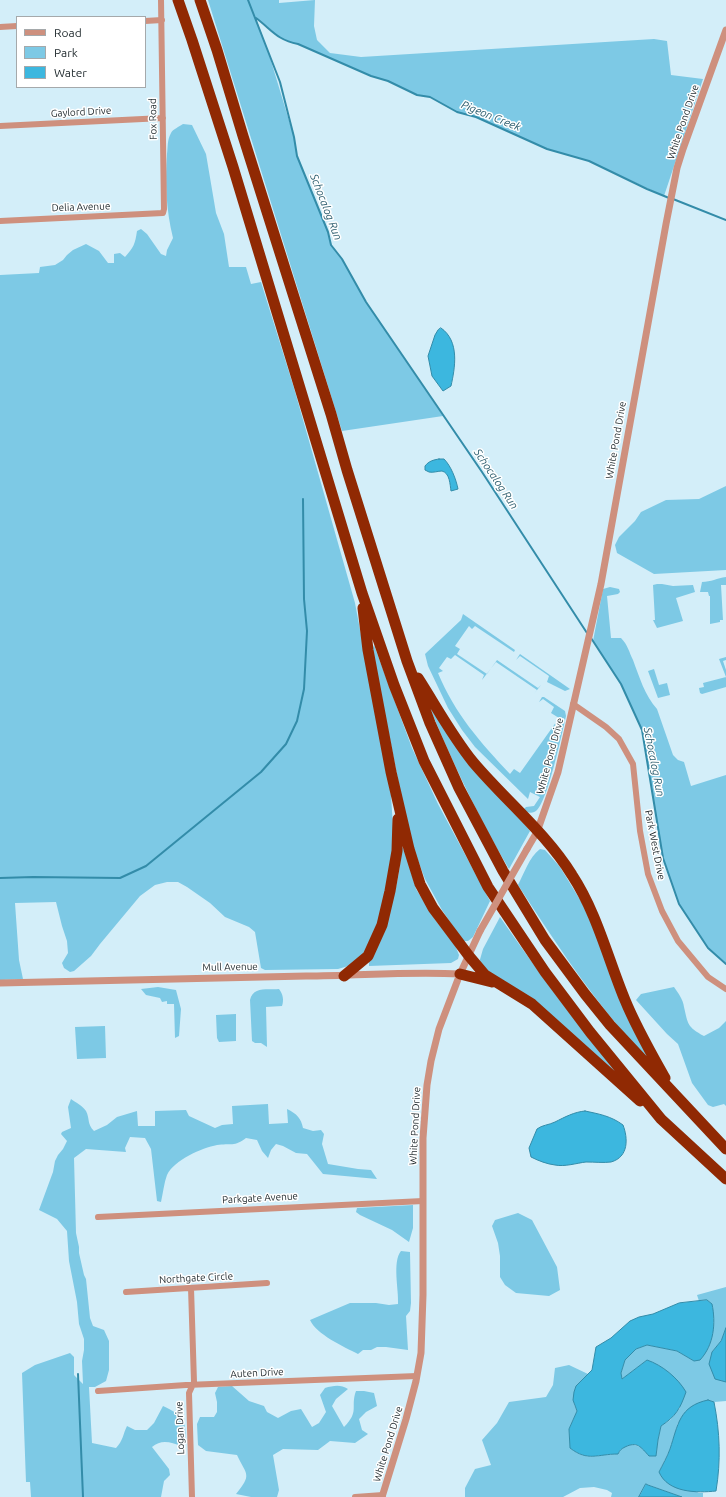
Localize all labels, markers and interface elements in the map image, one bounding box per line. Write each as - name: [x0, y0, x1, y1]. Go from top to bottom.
- legend: [16, 16, 146, 88]
- text: Road: [54, 26, 82, 39]
- text: Park: [54, 46, 78, 59]
- text: Water: [54, 66, 87, 79]
- street label: White Pond Drive: [665, 83, 701, 161]
- street label: Fox Road: [147, 98, 159, 140]
- water label: Pigeon Creek: [459, 98, 523, 134]
- street label: Gaylord Drive: [50, 104, 112, 120]
- water label: Schocalog Run: [307, 172, 345, 242]
- street label: Delia Avenue: [51, 200, 111, 214]
- street label: White Pond Drive: [603, 400, 629, 480]
- water label: Schocalog Run: [471, 446, 521, 512]
- street label: White Pond Drive: [534, 717, 566, 795]
- water label: Schocalog Run: [641, 726, 667, 798]
- street label: Park West Drive: [642, 809, 668, 881]
- street label: Mull Avenue: [202, 961, 258, 973]
- street label: White Pond Drive: [407, 1087, 423, 1165]
- street label: Parkgate Avenue: [222, 1190, 298, 1206]
- street label: Northgate Circle: [159, 1270, 233, 1286]
- street label: Auten Drive: [230, 1366, 284, 1380]
- street label: Logan Drive: [173, 1401, 187, 1455]
- street label: White Pond Drive: [371, 1405, 405, 1483]

